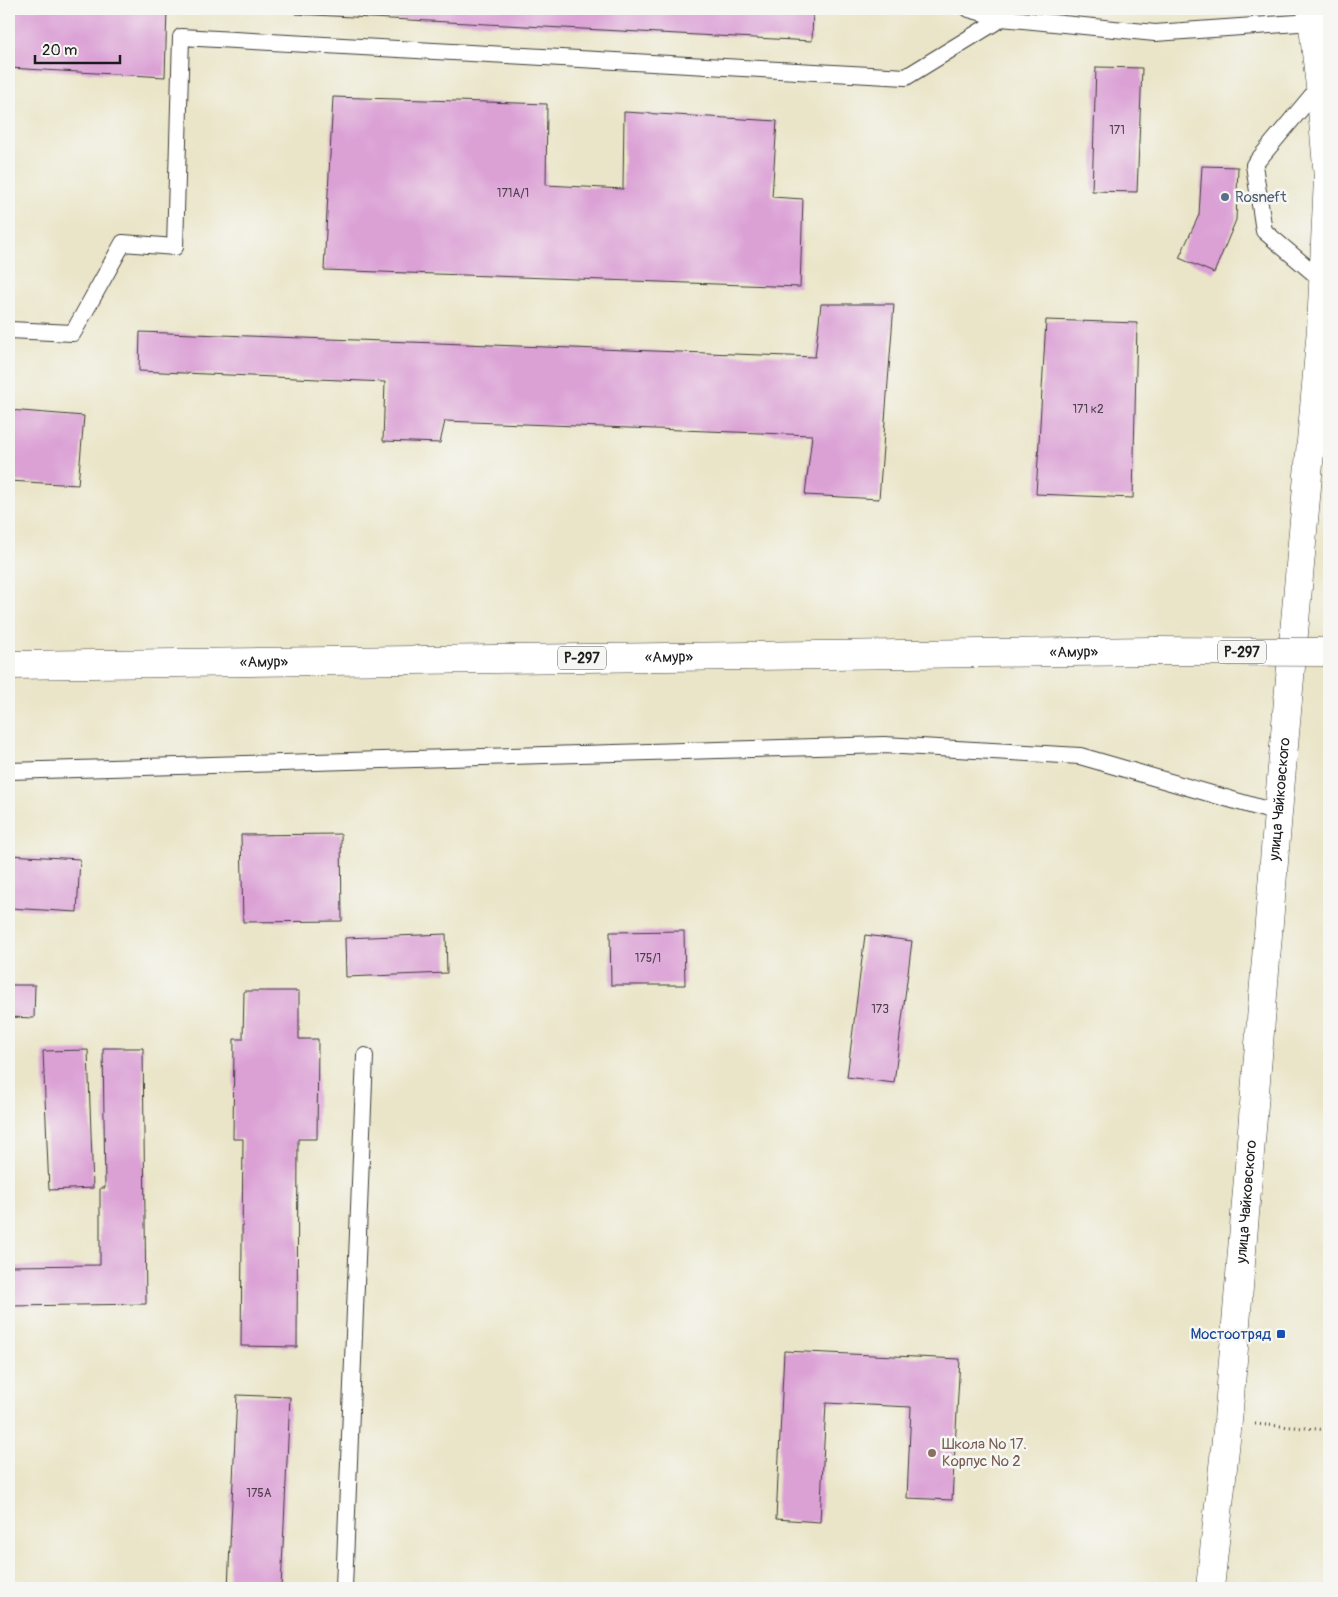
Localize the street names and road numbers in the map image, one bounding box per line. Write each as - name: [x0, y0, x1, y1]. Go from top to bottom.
- road number: Р-297: [1218, 640, 1266, 664]
- street label: «Амур»: [1050, 642, 1099, 662]
- road number: Р-297: [558, 646, 606, 670]
- street label: «Амур»: [645, 647, 694, 667]
- street label: «Амур»: [240, 652, 289, 672]
- street label: улица Чайковского: [1265, 737, 1294, 862]
- street label: улица Чайковского: [1231, 1139, 1261, 1265]

